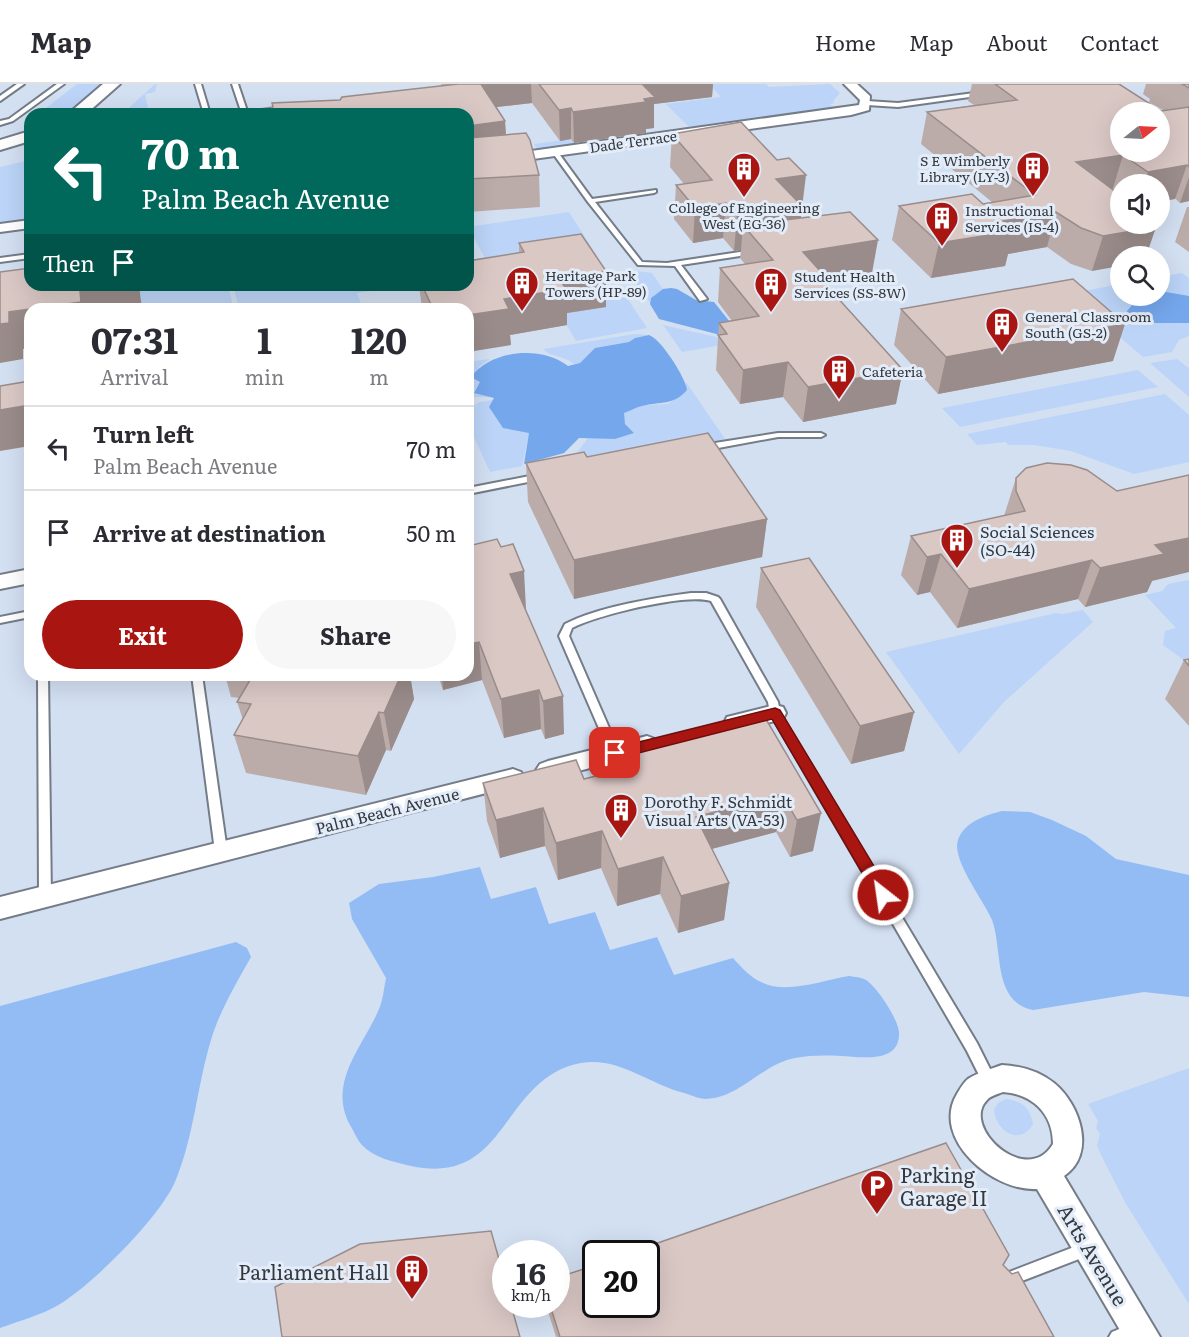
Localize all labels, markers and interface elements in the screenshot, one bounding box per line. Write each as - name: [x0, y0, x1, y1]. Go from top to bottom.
- text: Map: [30, 20, 92, 62]
- text: Home: [815, 26, 876, 57]
- text: Map: [909, 26, 953, 57]
- text: About: [986, 26, 1048, 57]
- text: Contact: [1081, 26, 1159, 57]
- north arrow: [1110, 102, 1170, 162]
- map controls: [1110, 102, 1170, 306]
- text: 70 m: [141, 120, 240, 182]
- street label: Dade Terrace: [588, 125, 678, 157]
- icon: left: [42, 132, 120, 210]
- place label: S E Wimberly Library (LY-3): [920, 150, 1011, 186]
- building icon: S E Wimberly Library (LY-3): [1015, 150, 1051, 197]
- building icon: College of Engineering West (EG-36): [726, 151, 762, 198]
- button: sound: [1110, 174, 1170, 234]
- text: Palm Beach Avenue: [141, 177, 390, 217]
- place label: College of Engineering West (EG-36): [669, 197, 820, 233]
- building icon: Instructional Services (IS-4): [924, 200, 960, 247]
- place label: Instructional Services (IS-4): [965, 200, 1059, 236]
- text: Then: [42, 246, 95, 279]
- icon: arrive: [107, 246, 140, 279]
- button: search: [1110, 246, 1170, 306]
- building icon: Heritage Park Towers (HP-89): [504, 265, 540, 312]
- place label: Heritage Park Towers (HP-89): [545, 265, 647, 301]
- building icon: Student Health Services (SS-8W): [753, 266, 789, 313]
- place label: Student Health Services (SS-8W): [794, 266, 906, 302]
- building icon: General Classroom South (GS-2): [984, 306, 1020, 353]
- place label: General Classroom South (GS-2): [1025, 306, 1152, 342]
- text: 07:31: [91, 312, 178, 365]
- text: 1: [257, 312, 272, 365]
- text: 120: [351, 312, 407, 365]
- building icon: Cafeteria: [821, 353, 857, 400]
- text: Arrival: [100, 361, 169, 391]
- text: min: [245, 361, 284, 391]
- text: m: [369, 361, 389, 391]
- place label: Cafeteria: [862, 361, 924, 381]
- text: Turn left: [93, 417, 194, 450]
- icon: left: [42, 432, 75, 465]
- text: 70 m: [406, 432, 456, 465]
- text: Palm Beach Avenue: [93, 450, 277, 480]
- icon: arrive: [42, 516, 75, 549]
- text: Arrive at destination: [93, 516, 326, 549]
- text: 50 m: [406, 516, 456, 549]
- place label: Social Sciences (SO-44): [980, 519, 1094, 561]
- building icon: Social Sciences (SO-44): [939, 522, 975, 569]
- button: Exit: [42, 600, 243, 669]
- button: Share: [255, 600, 456, 669]
- pin: [589, 727, 640, 778]
- icon: arrive: [598, 736, 631, 769]
- street label: Palm Beach Avenue: [313, 781, 461, 839]
- place label: Dorothy F. Schmidt Visual Arts (VA-53): [644, 789, 793, 831]
- building icon: Dorothy F. Schmidt Visual Arts (VA-53): [603, 792, 639, 839]
- position arrow: [851, 863, 915, 927]
- place label: Parking Garage II: [900, 1159, 987, 1212]
- parking icon: Parking Garage II: [859, 1168, 895, 1215]
- street label: Arts Avenue: [1052, 1197, 1136, 1311]
- speed limit sign: 20: [582, 1240, 660, 1318]
- text: 16: [516, 1250, 546, 1294]
- building icon: Parliament Hall: [394, 1253, 430, 1300]
- place label: Parliament Hall: [238, 1256, 389, 1286]
- text: km/h: [511, 1283, 551, 1306]

